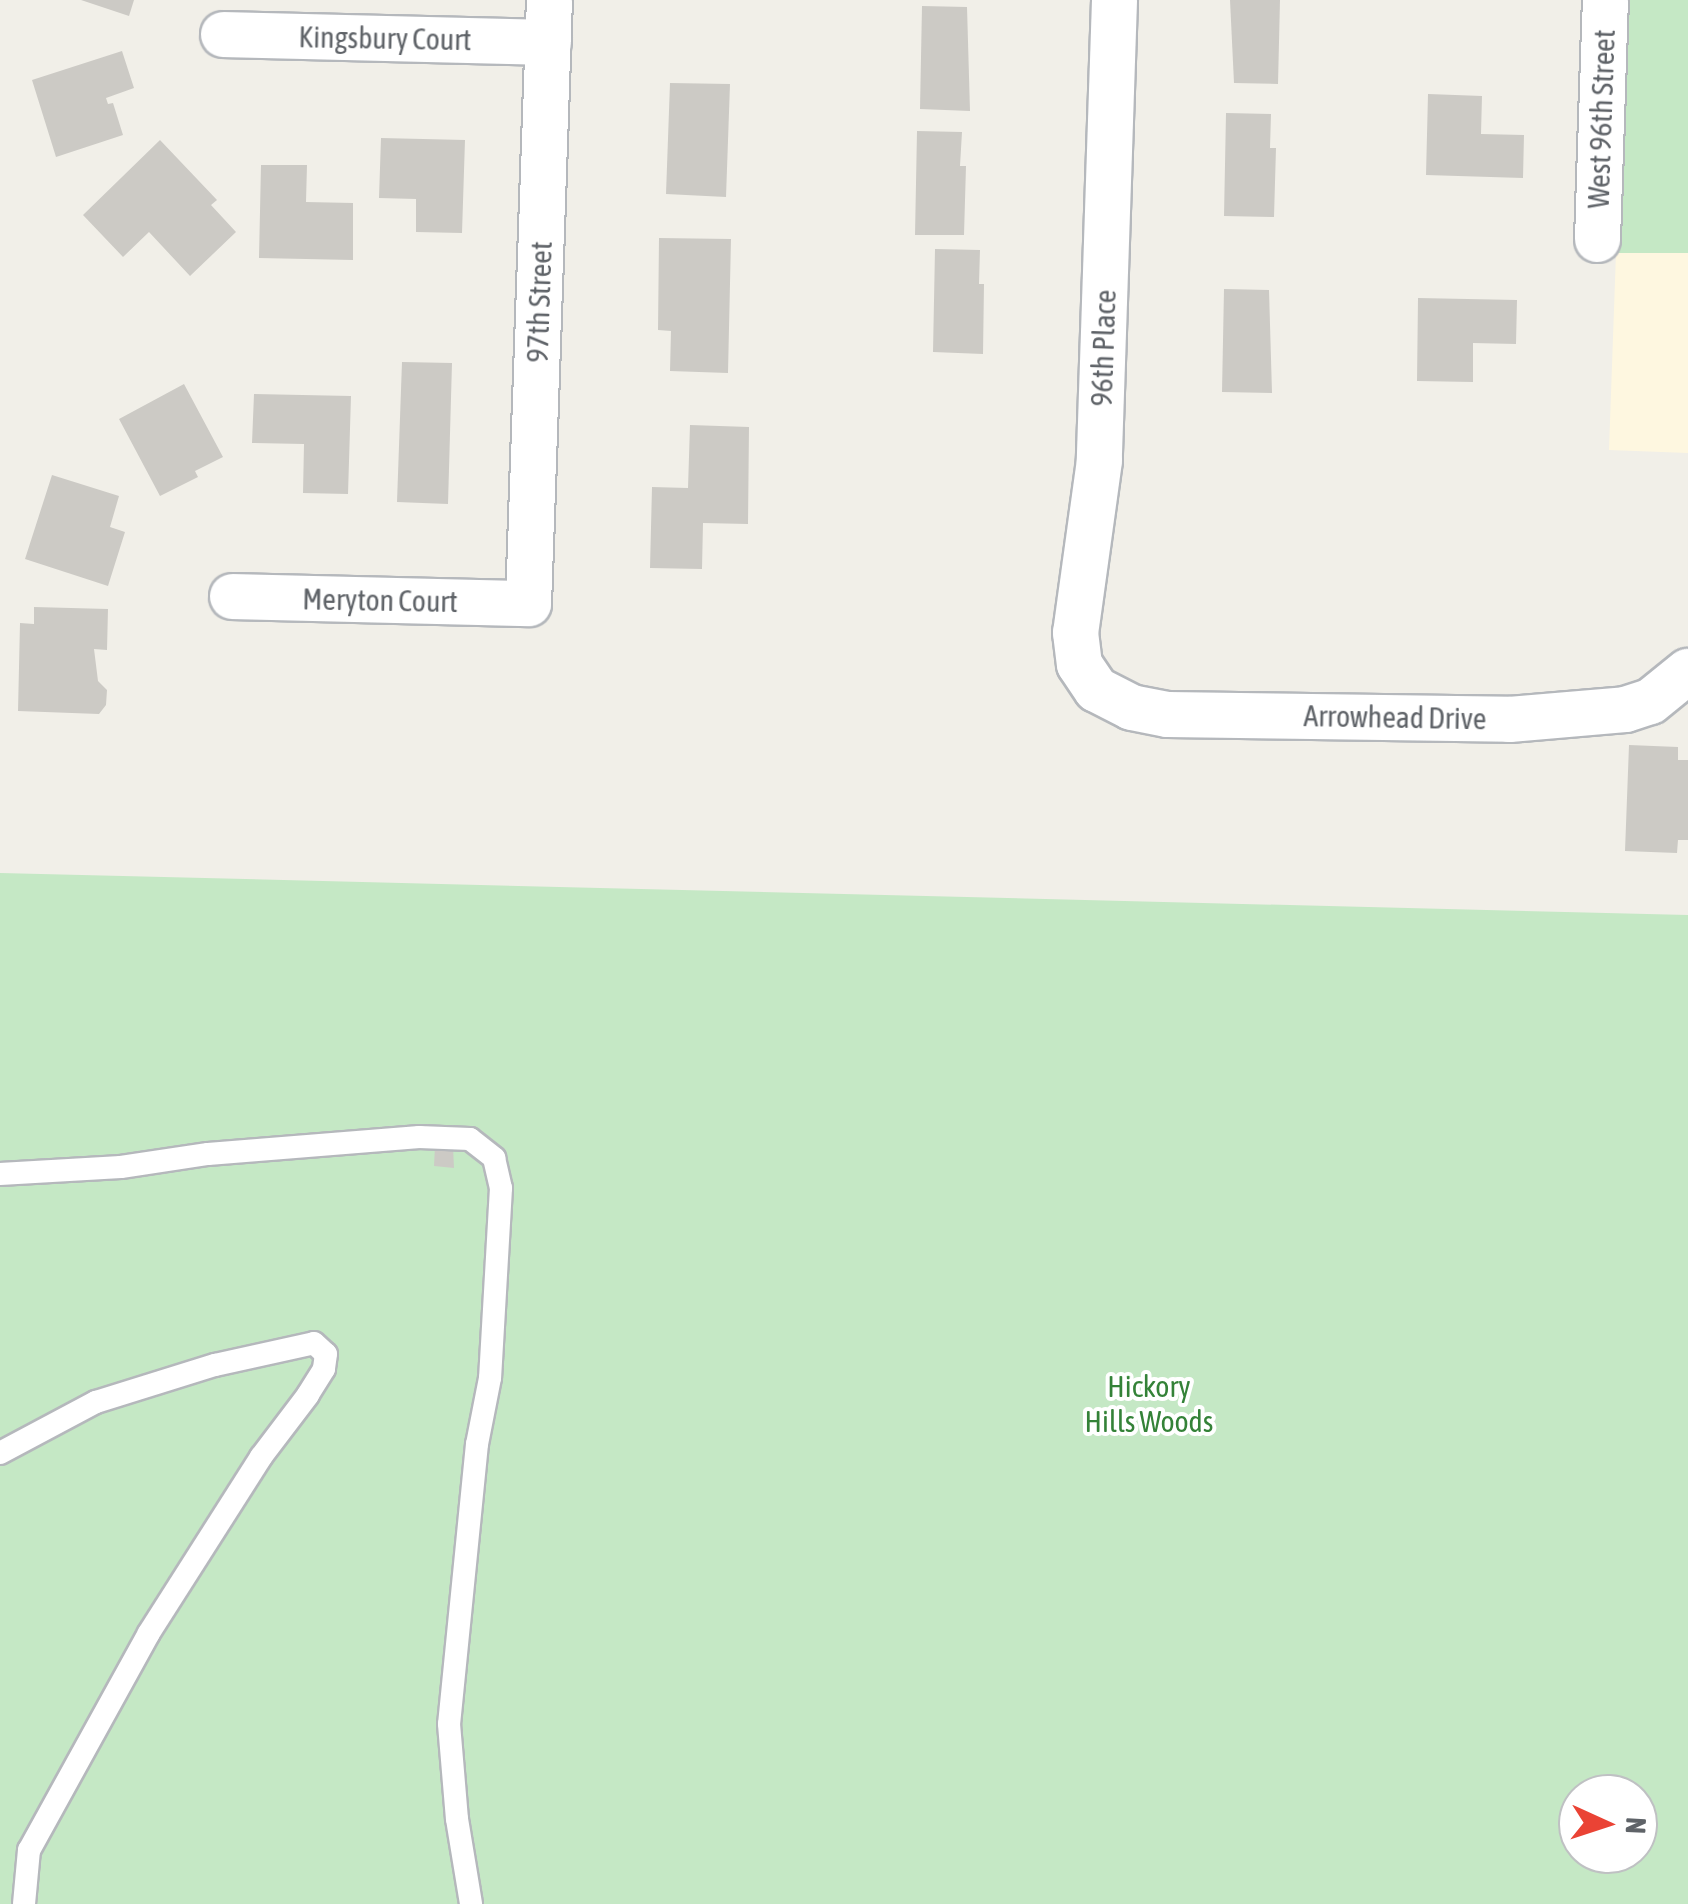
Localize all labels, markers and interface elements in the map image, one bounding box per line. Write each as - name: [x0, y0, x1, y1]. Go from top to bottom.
- street label: Kingsbury Court: [298, 18, 472, 58]
- street label: West 96th Street: [1580, 29, 1622, 209]
- street label: 97th Street: [519, 241, 559, 363]
- street label: 96th Place: [1083, 289, 1123, 407]
- street label: Meryton Court: [302, 581, 458, 619]
- street label: Arrowhead Drive: [1303, 697, 1487, 737]
- park label: Hickory Hills Woods: [1085, 1368, 1213, 1438]
- north arrow: [1558, 1774, 1658, 1874]
- text: N: [1620, 1816, 1652, 1835]

